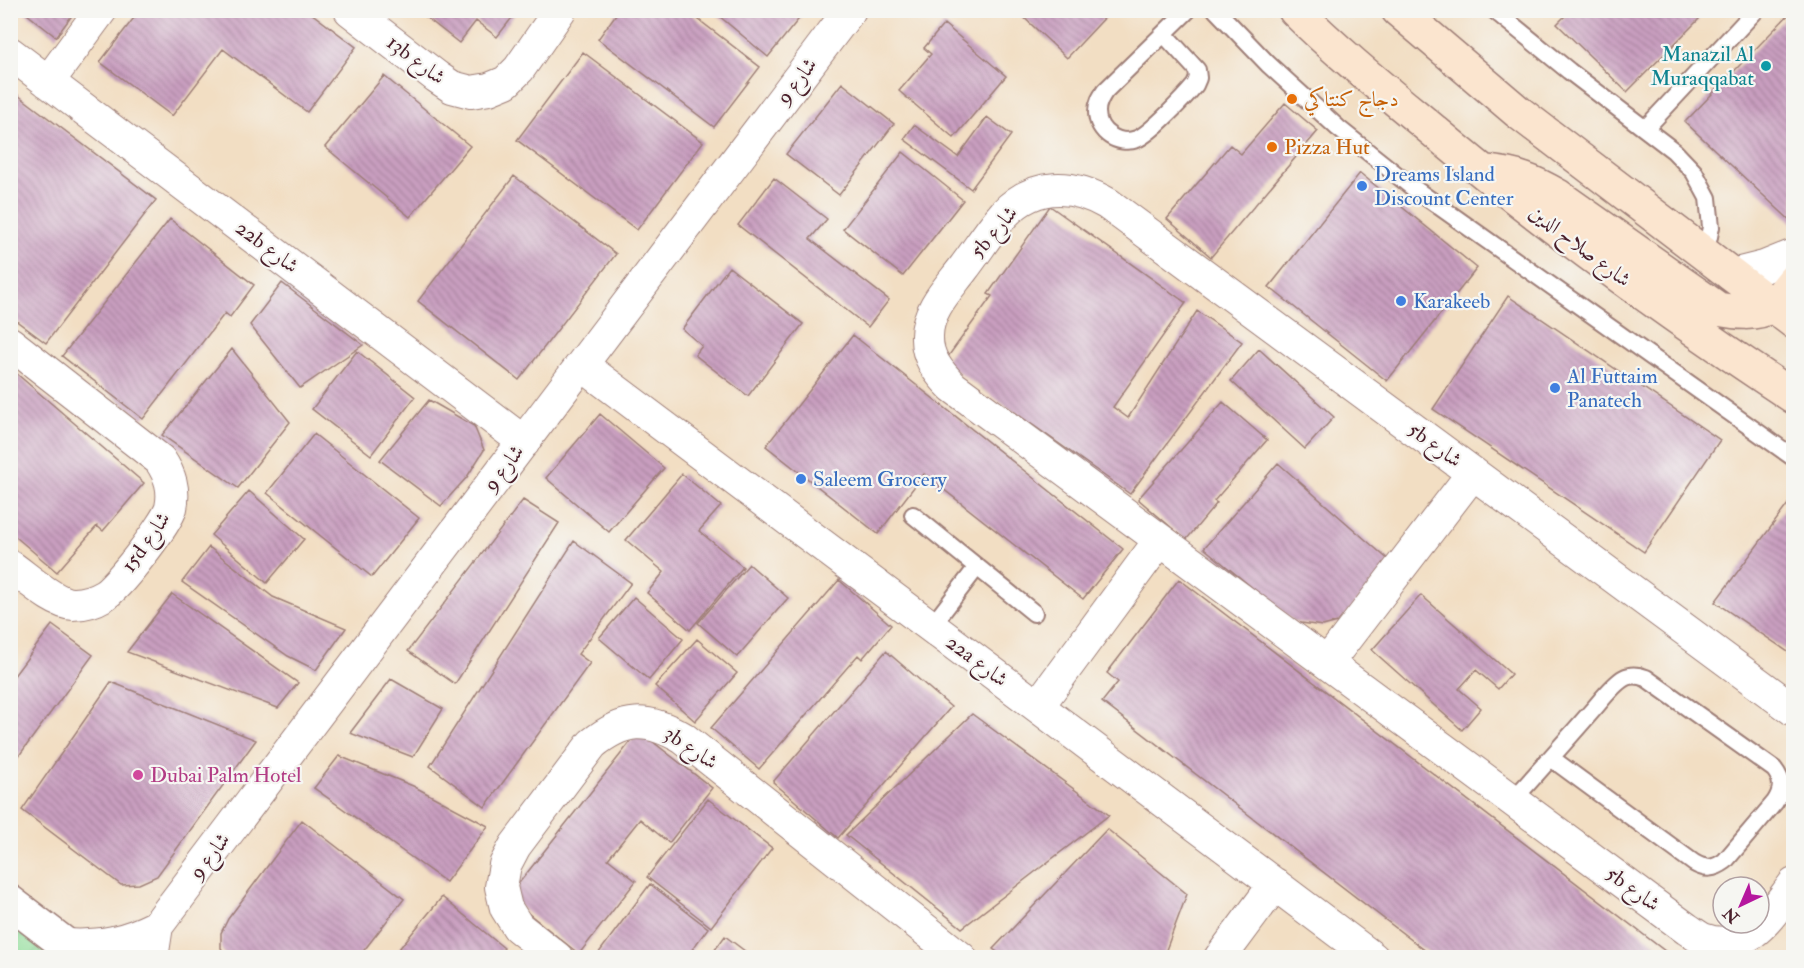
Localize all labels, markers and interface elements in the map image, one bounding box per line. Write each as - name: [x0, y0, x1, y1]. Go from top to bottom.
- street label: 13b شارع: [379, 29, 451, 94]
- place label: Manazil Al Muraqqabat: [1650, 41, 1755, 92]
- street label: شارع 9: [769, 52, 827, 114]
- marker: Manazil Al Muraqqabat: [1759, 59, 1773, 73]
- place label: دجاج كنتاكي: [1304, 86, 1399, 118]
- marker: دجاج كنتاكي: [1285, 92, 1299, 106]
- place label: Pizza Hut: [1284, 134, 1370, 161]
- marker: Pizza Hut: [1265, 140, 1279, 154]
- place label: Dreams Island Discount Center: [1374, 161, 1514, 212]
- marker: Dreams Island Discount Center: [1355, 179, 1369, 193]
- street label: شارع صلاح الدين: [1521, 199, 1636, 297]
- street label: 5b شارع: [964, 200, 1027, 266]
- street label: 22b شارع: [228, 214, 304, 283]
- place label: Karakeeb: [1413, 288, 1490, 315]
- marker: Karakeeb: [1394, 294, 1408, 308]
- place label: Al Futtaim Panatech: [1566, 363, 1658, 414]
- marker: Al Futtaim Panatech: [1548, 381, 1562, 395]
- street label: 5b شارع: [1400, 416, 1467, 477]
- street label: شارع 9: [476, 439, 534, 501]
- place label: Saleem Grocery: [813, 466, 947, 493]
- marker: Saleem Grocery: [794, 472, 808, 486]
- street label: 15d شارع: [115, 506, 180, 580]
- street label: 22a شارع: [938, 629, 1013, 696]
- street label: 3b شارع: [657, 720, 723, 779]
- place label: Dubai Palm Hotel: [150, 762, 302, 789]
- marker: Dubai Palm Hotel: [131, 768, 145, 782]
- street label: شارع 9: [182, 827, 240, 889]
- street label: 5b شارع: [1598, 860, 1665, 921]
- north arrow: [1711, 875, 1771, 935]
- text: N: [1719, 902, 1744, 928]

